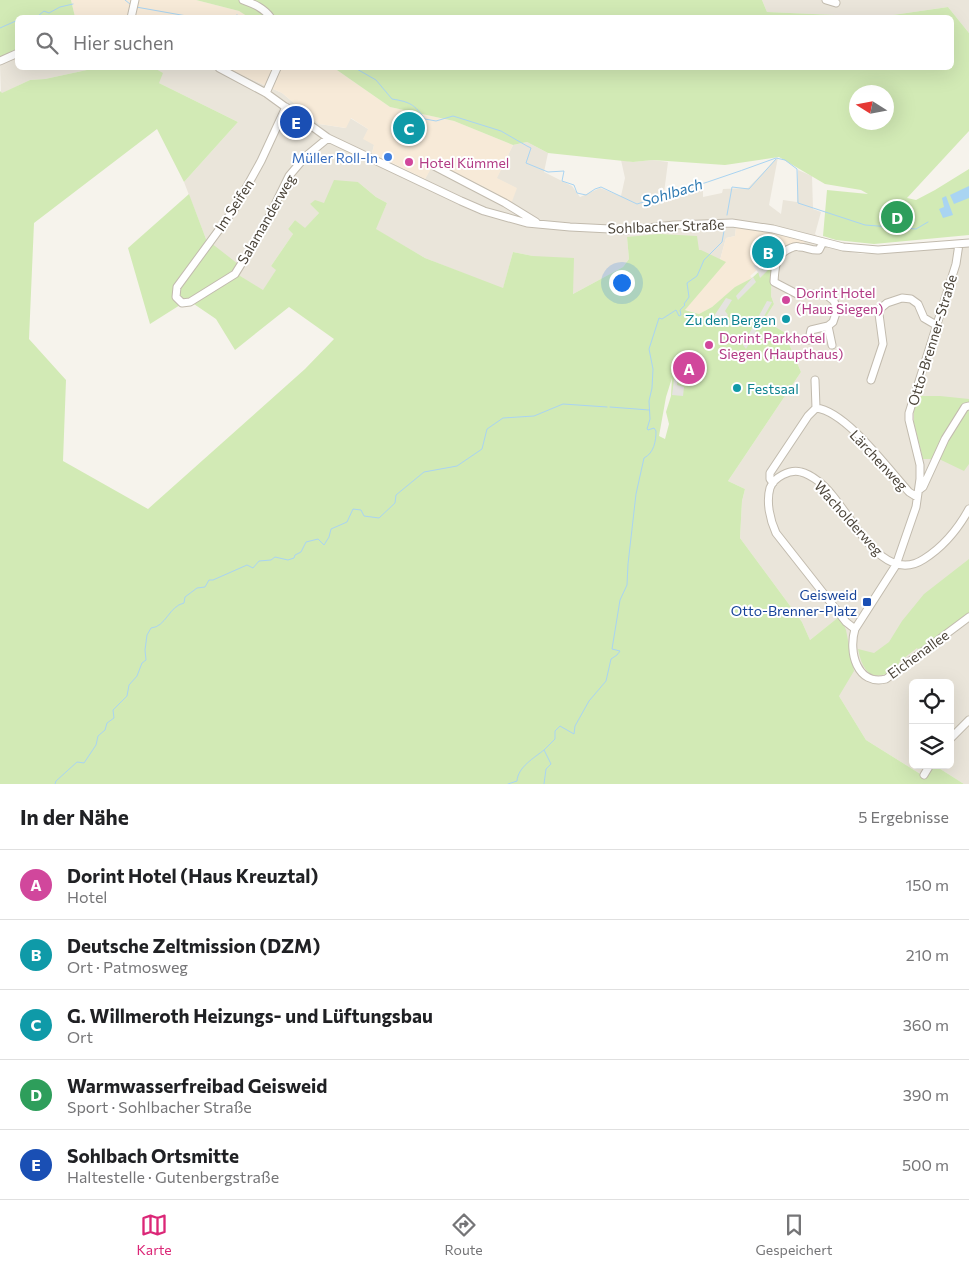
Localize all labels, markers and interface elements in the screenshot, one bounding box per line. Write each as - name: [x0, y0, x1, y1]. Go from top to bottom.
- search box: [15, 15, 954, 70]
- icon: search: [33, 29, 61, 57]
- text: Hier suchen: [73, 31, 174, 54]
- north arrow: [849, 85, 894, 130]
- pin: E: [280, 103, 312, 141]
- pin: C: [393, 109, 425, 147]
- place label: Müller Roll-In: [292, 149, 378, 166]
- marker: Müller Roll-In: [382, 151, 394, 163]
- place label: Hotel Kümmel: [419, 154, 509, 171]
- marker: Hotel Kümmel: [403, 156, 415, 168]
- street label: Salamanderweg: [233, 171, 299, 267]
- water label: Sohlbach: [639, 174, 705, 210]
- street label: Im Seifen: [211, 176, 257, 234]
- pin: D: [881, 198, 913, 236]
- street label: Sohlbacher Straße: [607, 215, 725, 237]
- pin: B: [752, 233, 784, 271]
- your location: [609, 270, 635, 296]
- street label: Otto-Brenner-Straße: [904, 272, 960, 408]
- place label: Dorint Hotel (Haus Siegen): [796, 284, 884, 317]
- marker: Dorint Hotel (Haus Siegen): [780, 294, 792, 306]
- place label: Zu den Bergen: [685, 311, 776, 328]
- marker: Zu den Bergen: [780, 313, 792, 325]
- place label: Dorint Parkhotel Siegen (Haupthaus): [719, 329, 843, 362]
- marker: Dorint Parkhotel Siegen (Haupthaus): [703, 339, 715, 351]
- pin: A: [673, 349, 705, 387]
- place label: Festsaal: [747, 380, 799, 397]
- marker: Festsaal: [731, 382, 743, 394]
- street label: Lärchenweg: [847, 426, 912, 494]
- street label: Wacholderweg: [811, 477, 887, 559]
- place label: Geisweid Otto-Brenner-Platz: [731, 586, 857, 619]
- marker: Geisweid Otto-Brenner-Platz: [861, 596, 873, 608]
- street label: Eichenallee: [884, 626, 952, 682]
- map controls: [909, 679, 954, 769]
- button: locate: [909, 679, 954, 724]
- button: layers: [909, 724, 954, 769]
- text: In der Nähe: [20, 804, 129, 829]
- text: 5 Ergebnisse: [858, 807, 949, 826]
- text: Dorint Hotel (Haus Kreuztal): [67, 864, 318, 887]
- text: A: [30, 875, 42, 894]
- text: 150 m: [906, 875, 949, 894]
- text: Hotel: [67, 887, 107, 906]
- text: Deutsche Zeltmission (DZM): [67, 934, 320, 957]
- text: B: [31, 945, 41, 964]
- text: 210 m: [906, 945, 949, 964]
- text: Ort · Patmosweg: [67, 957, 188, 976]
- text: G. Willmeroth Heizungs- und Lüftungsbau: [67, 1004, 433, 1027]
- text: C: [31, 1015, 41, 1034]
- text: 360 m: [903, 1015, 949, 1034]
- text: Ort: [67, 1027, 93, 1046]
- text: Warmwasserfreibad Geisweid: [67, 1074, 327, 1097]
- text: D: [30, 1085, 42, 1104]
- text: 390 m: [903, 1085, 949, 1104]
- text: Sport · Sohlbacher Straße: [67, 1097, 252, 1116]
- text: Sohlbach Ortsmitte: [67, 1144, 239, 1167]
- text: E: [31, 1155, 41, 1174]
- text: 500 m: [902, 1155, 949, 1174]
- text: Haltestelle · Gutenbergstraße: [67, 1167, 279, 1186]
- tab: Karte: [136, 1211, 172, 1258]
- tab: Route: [445, 1211, 483, 1258]
- tab: Gespeichert: [756, 1211, 833, 1258]

